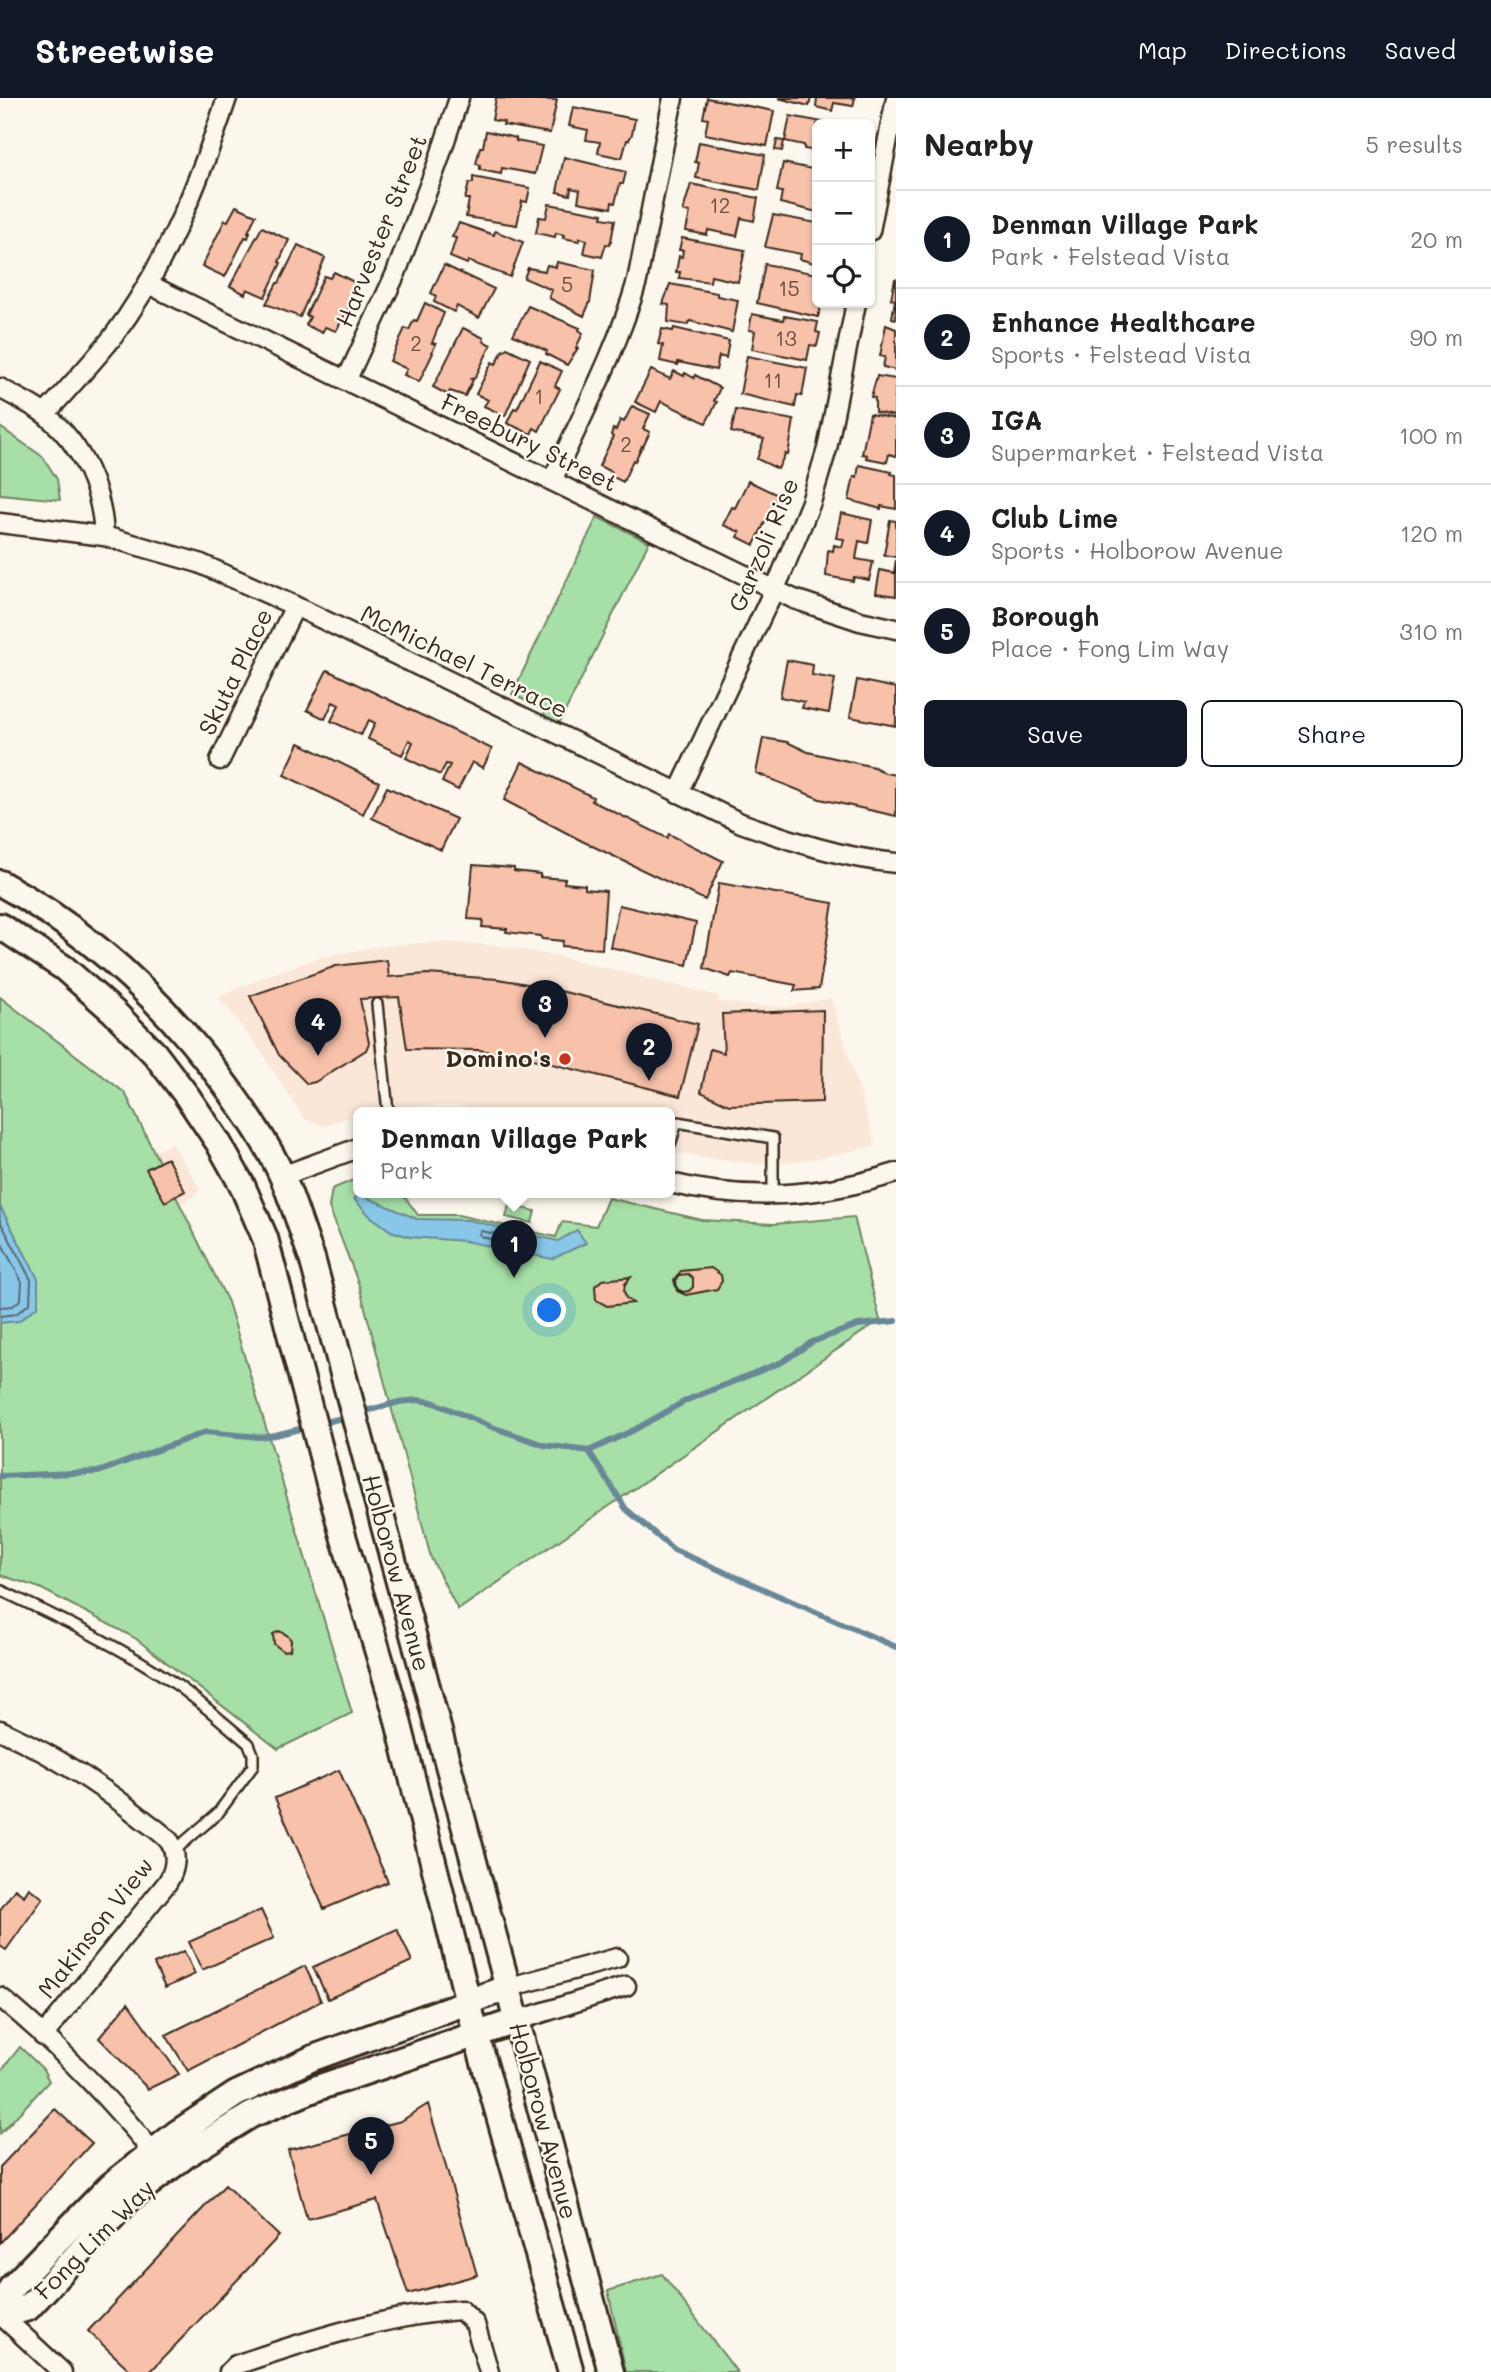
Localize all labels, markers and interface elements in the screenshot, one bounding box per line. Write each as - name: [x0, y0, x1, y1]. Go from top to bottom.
- text: Streetwise: [35, 28, 214, 71]
- text: Map: [1138, 34, 1187, 65]
- text: Directions: [1225, 34, 1347, 65]
- text: Saved: [1385, 34, 1456, 65]
- map controls: [812, 119, 875, 308]
- button: +: [812, 119, 875, 182]
- text: Nearby: [924, 124, 1034, 164]
- text: 5 results: [1366, 129, 1463, 159]
- street label: Harvester Street: [328, 130, 433, 331]
- button: −: [812, 182, 875, 245]
- house number: 12: [709, 191, 731, 218]
- text: Denman Village Park: [991, 207, 1259, 241]
- text: 1: [942, 224, 952, 254]
- text: 20 m: [1410, 224, 1463, 254]
- text: Park · Felstead Vista: [991, 241, 1230, 271]
- button: locate: [812, 245, 875, 308]
- house number: 5: [561, 270, 573, 297]
- house number: 15: [778, 274, 800, 301]
- text: Enhance Healthcare: [991, 305, 1256, 339]
- text: 2: [941, 322, 953, 352]
- text: 90 m: [1410, 322, 1463, 352]
- house number: 13: [775, 324, 797, 351]
- house number: 2: [410, 329, 422, 356]
- text: Sports · Felstead Vista: [991, 339, 1252, 369]
- house number: 11: [764, 366, 782, 393]
- house number: 1: [534, 382, 544, 409]
- street label: Freebury Street: [436, 386, 623, 498]
- text: IGA: [991, 403, 1042, 437]
- text: 3: [940, 420, 954, 450]
- text: 100 m: [1399, 420, 1463, 450]
- house number: 2: [620, 430, 632, 457]
- text: Supermarket · Felstead Vista: [991, 437, 1324, 467]
- street label: Garzoli Rise: [720, 473, 805, 616]
- text: Club Lime: [991, 501, 1118, 535]
- text: 4: [940, 518, 954, 548]
- text: 120 m: [1400, 518, 1463, 548]
- text: Sports · Holborow Avenue: [991, 535, 1283, 565]
- street label: McMichael Terrace: [356, 597, 574, 724]
- text: Borough: [991, 599, 1099, 633]
- street label: Skuta Place: [191, 603, 279, 740]
- text: 5: [940, 616, 954, 646]
- text: 310 m: [1399, 616, 1463, 646]
- text: Place · Fong Lim Way: [991, 633, 1229, 663]
- button: Save: [924, 700, 1187, 767]
- button: Share: [1201, 700, 1463, 767]
- pin: 3: [522, 980, 568, 1038]
- pin: 4: [295, 998, 341, 1056]
- pin: 2: [626, 1023, 672, 1081]
- place label: Domino's: [445, 1042, 551, 1073]
- marker: Domino's: [557, 1051, 573, 1067]
- popup: [353, 1107, 675, 1198]
- text: Denman Village Park: [380, 1121, 648, 1155]
- text: Park: [380, 1155, 432, 1185]
- pin: 1: [491, 1220, 537, 1278]
- your location: [532, 1293, 566, 1327]
- street label: Holborow Avenue: [356, 1471, 439, 1674]
- street label: Makinson View: [30, 1850, 160, 2004]
- street label: Holborow Avenue: [503, 2019, 586, 2222]
- pin: 5: [348, 2117, 394, 2175]
- street label: Fong Lim Way: [27, 2172, 161, 2306]

